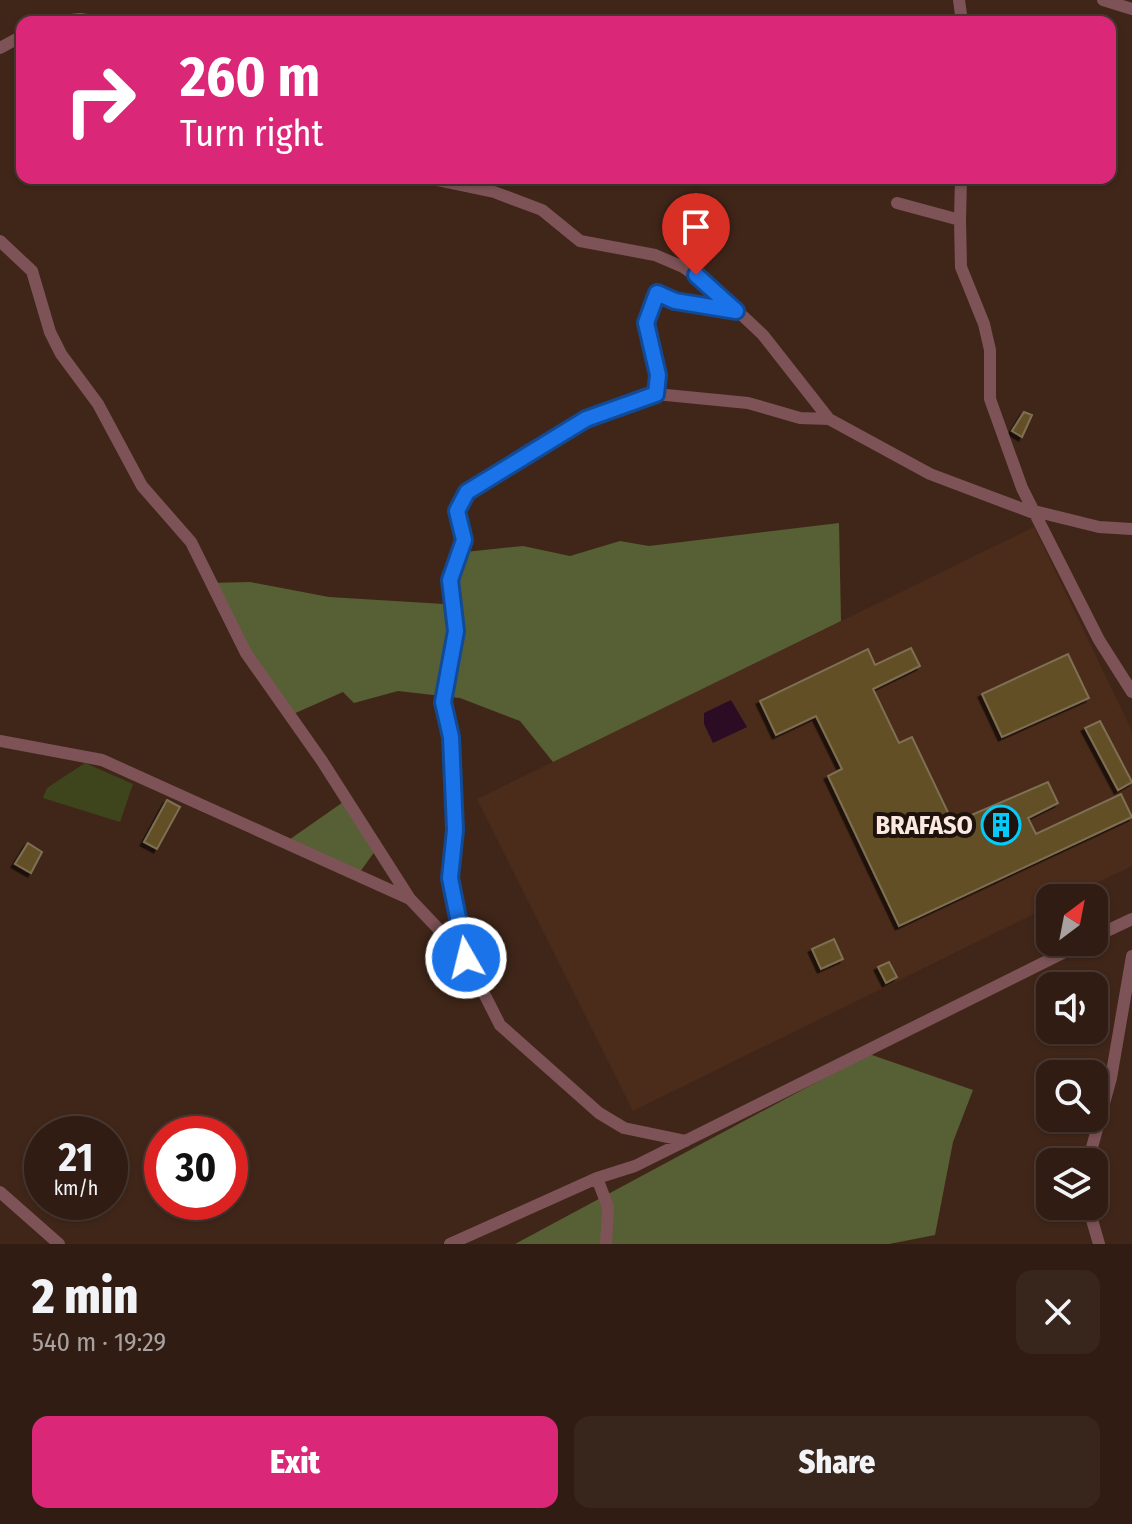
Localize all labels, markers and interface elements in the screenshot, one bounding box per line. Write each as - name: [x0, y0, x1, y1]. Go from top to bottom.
- text: 260 m: [180, 44, 320, 111]
- icon: right: [48, 48, 152, 152]
- text: Turn right: [180, 112, 323, 156]
- pin: [662, 193, 730, 275]
- icon: arrive: [674, 205, 718, 249]
- building icon: BRAFASO: [980, 804, 1022, 846]
- place label: BRAFASO: [876, 810, 973, 841]
- north arrow: [1036, 884, 1108, 956]
- map controls: [1036, 884, 1108, 1220]
- position arrow: [424, 916, 508, 1000]
- button: sound: [1036, 972, 1108, 1044]
- button: search: [1036, 1060, 1108, 1132]
- speed limit sign: 30: [144, 1116, 248, 1220]
- text: 21: [59, 1134, 93, 1182]
- button: layers: [1036, 1148, 1108, 1220]
- text: km/h: [54, 1176, 98, 1200]
- text: 2 min: [32, 1268, 138, 1326]
- button: close: [1016, 1270, 1100, 1354]
- text: 540 m · 19:29: [32, 1327, 166, 1358]
- button: Exit: [32, 1416, 558, 1508]
- button: Share: [574, 1416, 1100, 1508]

